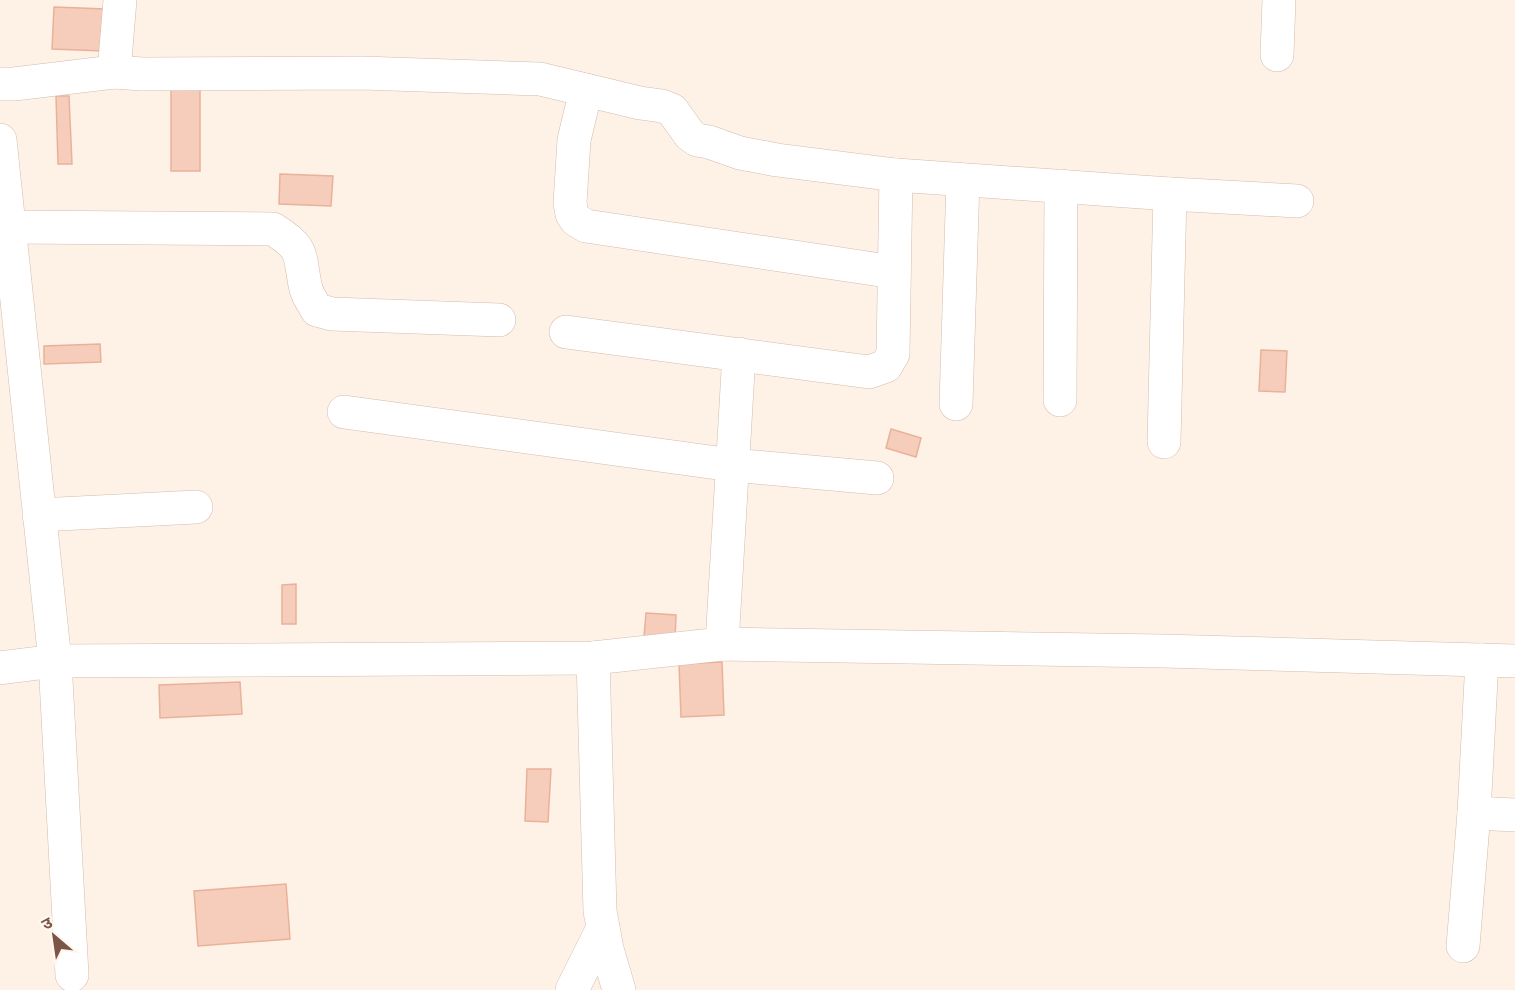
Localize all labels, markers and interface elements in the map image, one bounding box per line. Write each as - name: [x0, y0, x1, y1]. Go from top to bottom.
- north arrow: [24, 906, 84, 966]
- text: उ: [38, 912, 56, 934]

